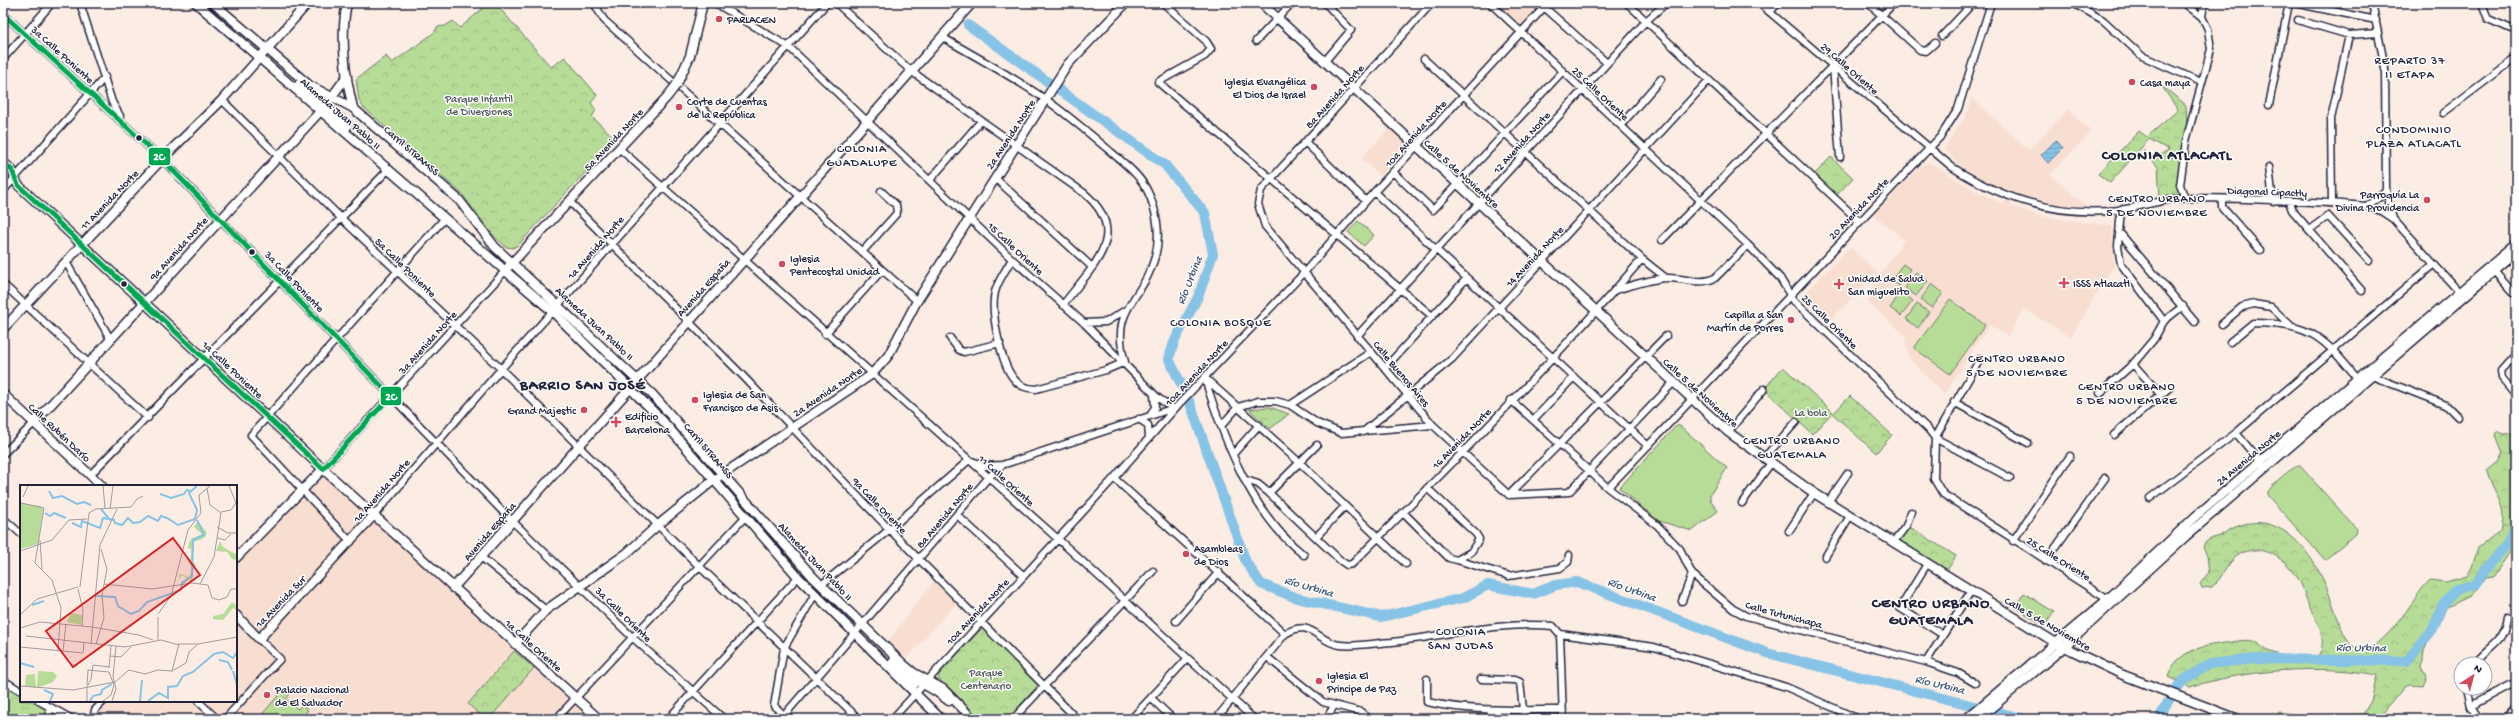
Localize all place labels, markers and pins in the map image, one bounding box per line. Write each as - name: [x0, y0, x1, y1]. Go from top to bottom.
- marker: PARLACEN: [714, 14, 724, 24]
- place label: PARLACEN: [726, 15, 776, 27]
- place label: Iglesia Evangélica El Dios de Israel: [1224, 77, 1307, 102]
- marker: Casa maya: [2127, 77, 2137, 87]
- place label: Casa maya: [2140, 78, 2191, 90]
- marker: Iglesia Evangélica El Dios de Israel: [1309, 82, 1319, 92]
- place label: Corte de Cuentas de la República: [687, 97, 768, 122]
- marker: Corte de Cuentas de la República: [674, 102, 684, 112]
- unlabelled marker: [134, 133, 144, 143]
- place label: Parroquía La Divina Providencia: [2335, 190, 2420, 215]
- marker: Parroquía La Divina Providencia: [2422, 195, 2432, 205]
- unlabelled marker: [247, 247, 257, 257]
- place label: Iglesia Pentecostal Unidad: [789, 254, 881, 279]
- marker: Iglesia Pentecostal Unidad: [777, 259, 787, 269]
- place label: Unidad de Salud San miguelito: [1848, 274, 1925, 299]
- marker: ISSS Atlacatl: [2058, 277, 2070, 289]
- marker: Unidad de Salud San miguelito: [1833, 278, 1845, 290]
- unlabelled marker: [119, 279, 129, 289]
- place label: ISSS Atlacatl: [2073, 279, 2130, 291]
- place label: Capilla a San Martín de Porres: [1707, 310, 1784, 335]
- marker: Capilla a San Martín de Porres: [1786, 315, 1796, 325]
- place label: Iglesia de San Francisco de Asis: [702, 390, 779, 415]
- marker: Iglesia de San Francisco de Asis: [690, 395, 700, 405]
- marker: Grand Majestic: [579, 405, 589, 415]
- place label: Grand Majestic: [508, 406, 577, 418]
- place label: Edificio Barcelona: [624, 411, 670, 437]
- marker: Edificio Barcelona: [610, 416, 622, 428]
- place label: Asambleas de Dios: [1194, 544, 1243, 569]
- marker: Asambleas de Dios: [1181, 549, 1191, 559]
- place label: Iglesia El Principe de Paz: [1326, 671, 1397, 696]
- marker: Iglesia El Principe de Paz: [1314, 676, 1324, 686]
- place label: Palacio Nacional de El Salvador: [274, 685, 350, 710]
- marker: Palacio Nacional de El Salvador: [262, 690, 272, 700]

